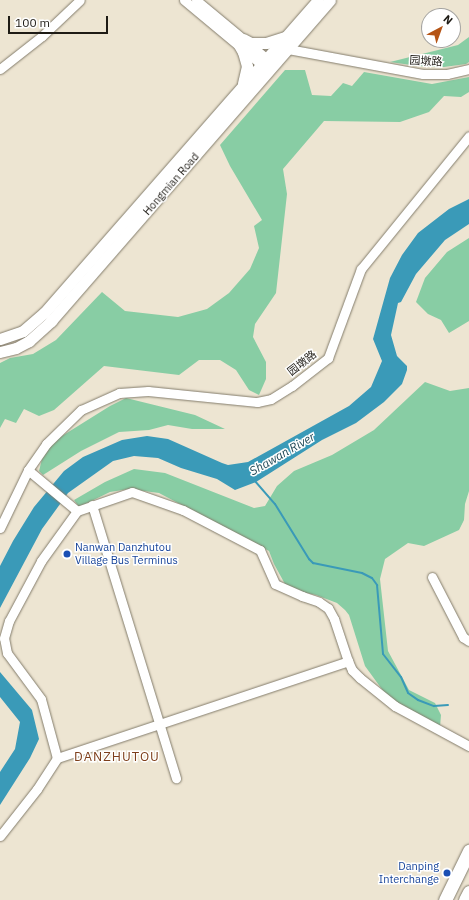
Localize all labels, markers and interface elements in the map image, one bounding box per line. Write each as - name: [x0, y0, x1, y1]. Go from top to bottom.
- scale bar: [10, 8, 110, 34]
- north arrow: [421, 8, 461, 48]
- text: N: [441, 12, 456, 28]
- text: 100 m: [15, 15, 50, 30]
- street label: 园墩路: [409, 54, 443, 68]
- street label: Hongmian Road: [140, 150, 202, 218]
- street label: 园墩路: [285, 348, 319, 378]
- water label: Shawan River: [247, 430, 317, 478]
- place label: Nanwan Danzhutou Village Bus Terminus: [75, 541, 178, 567]
- marker: Nanwan Danzhutou Village Bus Terminus: [62, 549, 72, 559]
- district label: DANZHUTOU: [74, 749, 160, 765]
- place label: Danping Interchange: [379, 860, 439, 886]
- marker: Danping Interchange: [442, 868, 452, 878]

